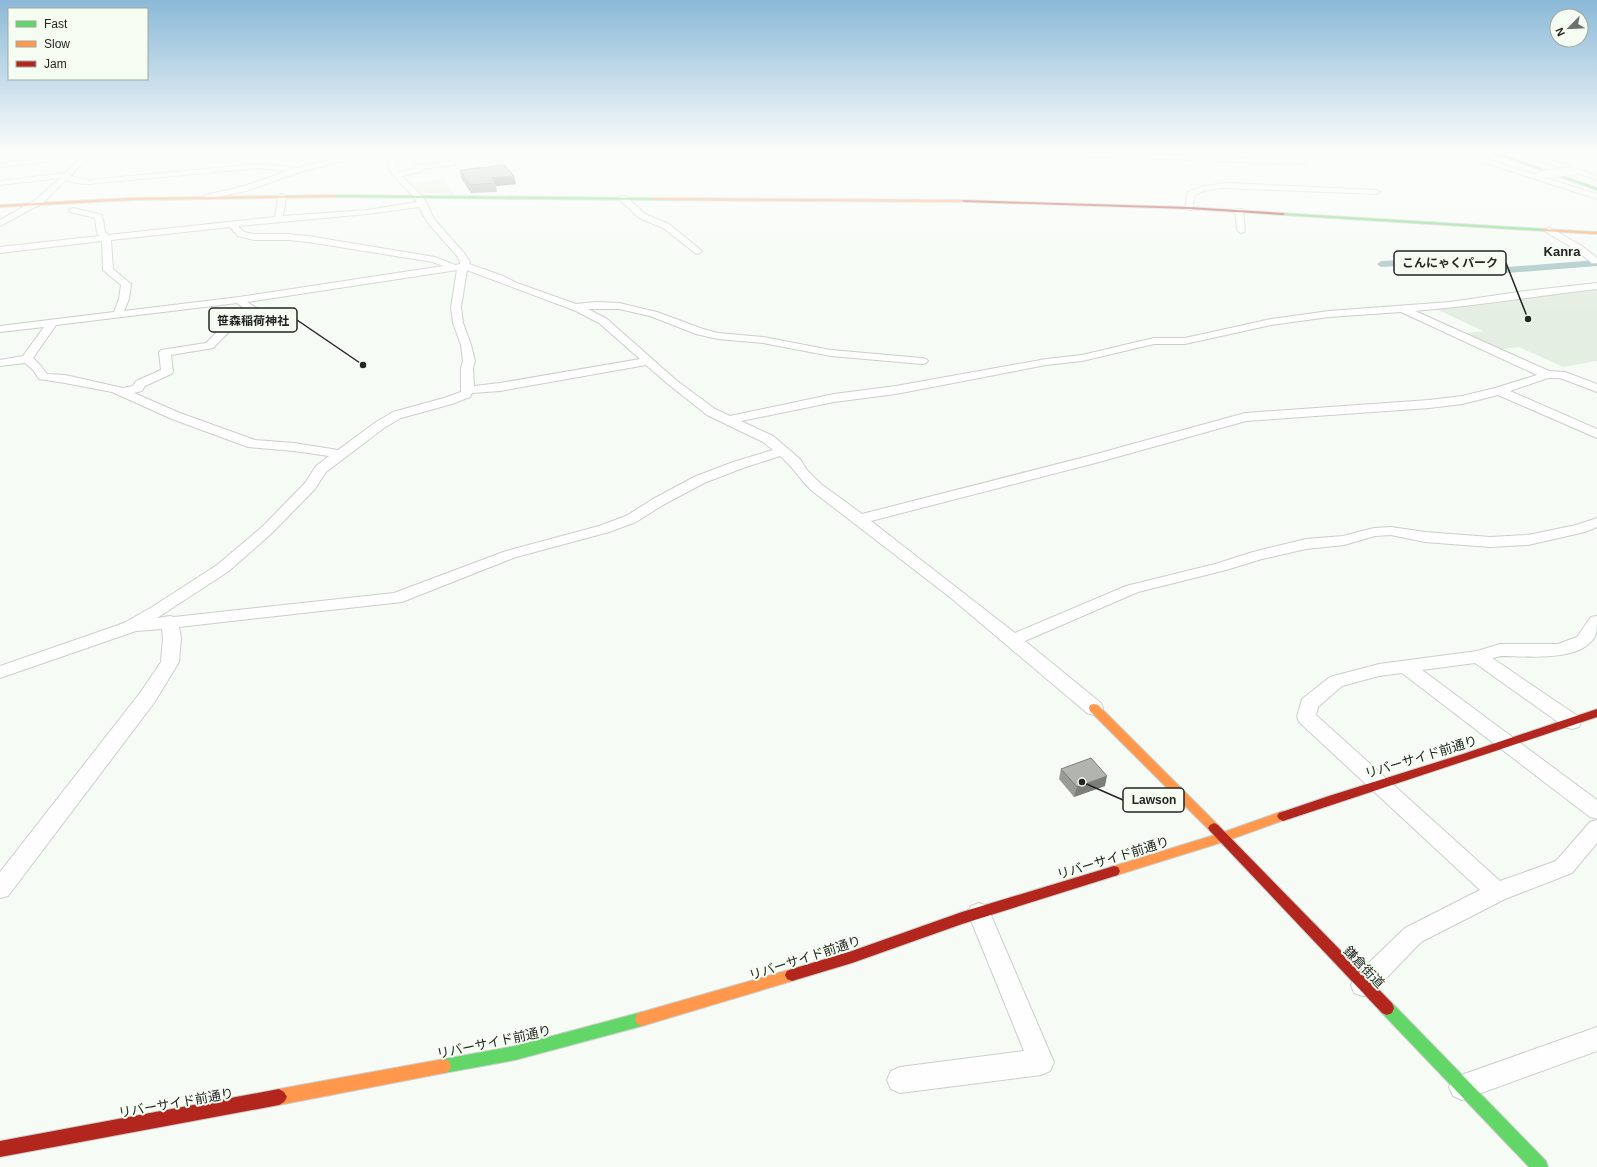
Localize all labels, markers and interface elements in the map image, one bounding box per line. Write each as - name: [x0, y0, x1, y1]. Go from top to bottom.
- legend: [8, 8, 148, 80]
- north arrow: [1549, 8, 1589, 48]
- text: Fast: [44, 17, 68, 31]
- text: N: [1553, 26, 1567, 38]
- text: Slow: [44, 37, 70, 51]
- text: Jam: [44, 57, 67, 71]
- district label: Kanra: [1544, 244, 1581, 259]
- callout: こんにゃくパーク: [1394, 251, 1506, 275]
- text: こんにゃくパーク: [1402, 256, 1498, 270]
- callout: 笹森稲荷神社: [209, 308, 297, 332]
- text: 笹森稲荷神社: [217, 314, 289, 328]
- street label: リバーサイド前通り: [1363, 733, 1479, 781]
- callout: Lawson: [1123, 788, 1184, 812]
- text: Lawson: [1132, 793, 1176, 807]
- street label: リバーサイド前通り: [1055, 834, 1171, 882]
- street label: リバーサイド前通り: [747, 933, 863, 983]
- street label: 鎌倉街道: [1341, 943, 1387, 991]
- street label: リバーサイド前通り: [435, 1023, 553, 1061]
- street label: リバーサイド前通り: [117, 1085, 235, 1121]

